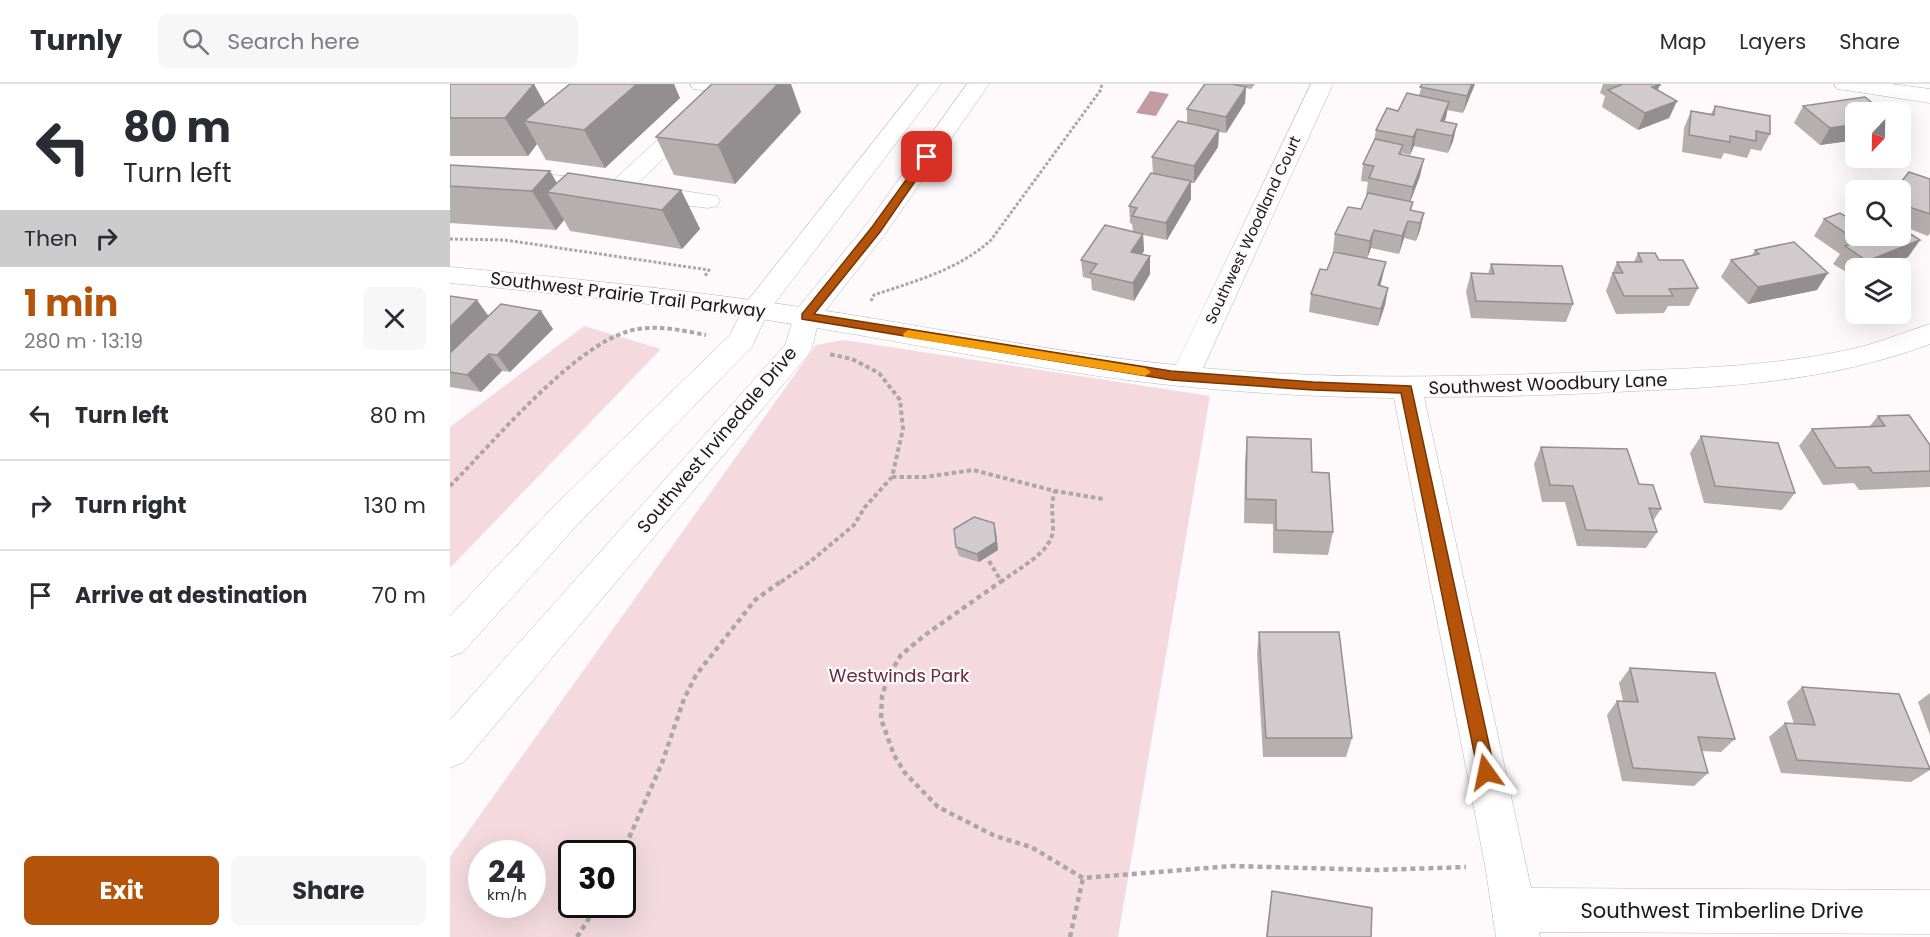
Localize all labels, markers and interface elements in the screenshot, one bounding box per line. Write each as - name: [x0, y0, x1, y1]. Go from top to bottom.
- search box: [158, 14, 578, 68]
- text: Turnly: [30, 21, 122, 60]
- icon: search: [179, 25, 212, 58]
- text: Search here: [227, 26, 360, 57]
- text: Map: [1660, 27, 1706, 56]
- text: Layers: [1739, 27, 1806, 56]
- text: Share: [1839, 27, 1900, 56]
- text: 80 m: [123, 98, 231, 157]
- north arrow: [1845, 102, 1911, 168]
- map controls: [1845, 102, 1911, 324]
- icon: left: [24, 108, 102, 186]
- pin: [901, 131, 952, 182]
- street label: Southwest Woodland Court: [1200, 132, 1305, 327]
- icon: arrive: [910, 140, 943, 173]
- text: Turn left: [123, 154, 232, 191]
- button: search: [1845, 180, 1911, 246]
- icon: right: [90, 222, 123, 255]
- text: Then: [24, 223, 78, 254]
- button: layers: [1845, 258, 1911, 324]
- street label: Southwest Prairie Trail Parkway: [489, 265, 767, 324]
- text: 1 min: [24, 278, 118, 329]
- button: close: [363, 287, 426, 350]
- text: 280 m · 13:19: [24, 327, 143, 355]
- street label: Southwest Irvinedale Drive: [631, 341, 802, 538]
- street label: Southwest Woodbury Lane: [1428, 367, 1668, 400]
- icon: left: [24, 399, 57, 432]
- text: Turn left: [75, 400, 169, 431]
- text: 80 m: [370, 400, 426, 431]
- icon: right: [24, 489, 57, 522]
- text: Turn right: [75, 490, 186, 521]
- text: 130 m: [364, 490, 426, 521]
- icon: arrive: [24, 579, 57, 612]
- text: Arrive at destination: [75, 580, 307, 611]
- text: 70 m: [372, 580, 426, 611]
- park label: Westwinds Park: [829, 663, 970, 688]
- position arrow: [1454, 740, 1518, 804]
- speed limit sign: 30: [558, 840, 636, 918]
- text: 24: [488, 850, 526, 893]
- button: Exit: [24, 856, 219, 925]
- button: Share: [231, 856, 426, 925]
- text: km/h: [487, 884, 527, 905]
- street label: Southwest Timberline Drive: [1581, 896, 1864, 925]

